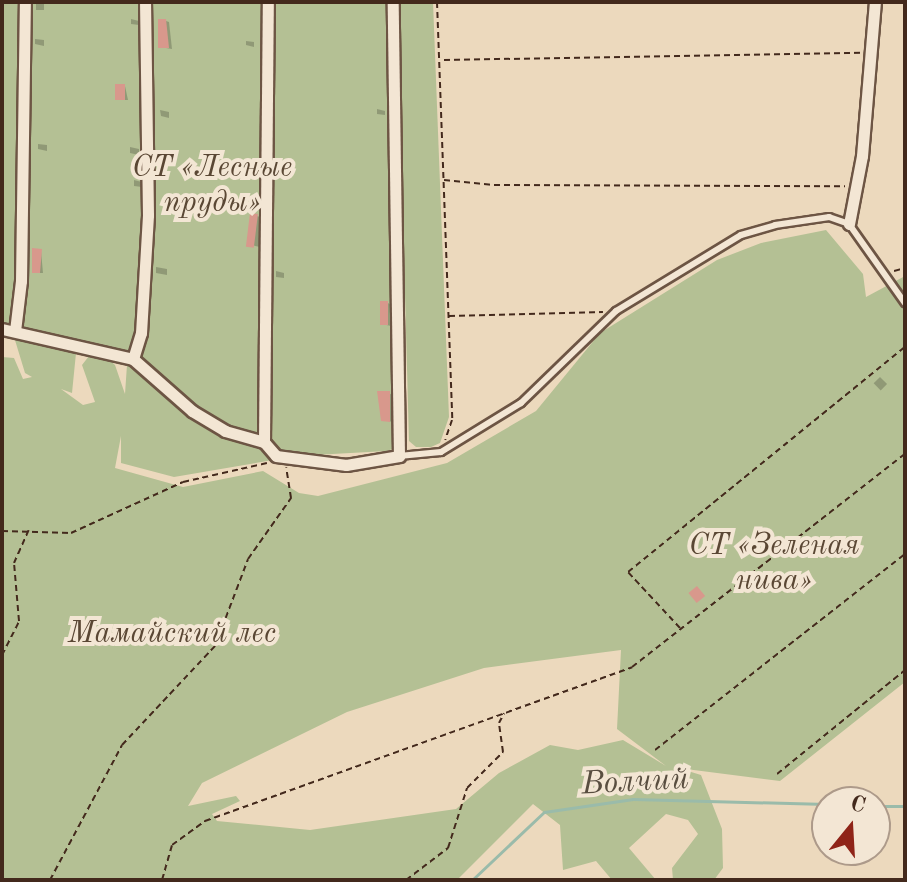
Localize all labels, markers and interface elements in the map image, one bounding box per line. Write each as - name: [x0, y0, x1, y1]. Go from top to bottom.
- park label: СТ «Лесные пруды»: [132, 150, 292, 220]
- park label: СТ «Зеленая нива»: [688, 528, 860, 598]
- park label: Мамайский лес: [68, 616, 276, 652]
- water label: Волчий: [580, 761, 690, 805]
- north arrow: [811, 786, 891, 866]
- text: С: [847, 792, 868, 818]

